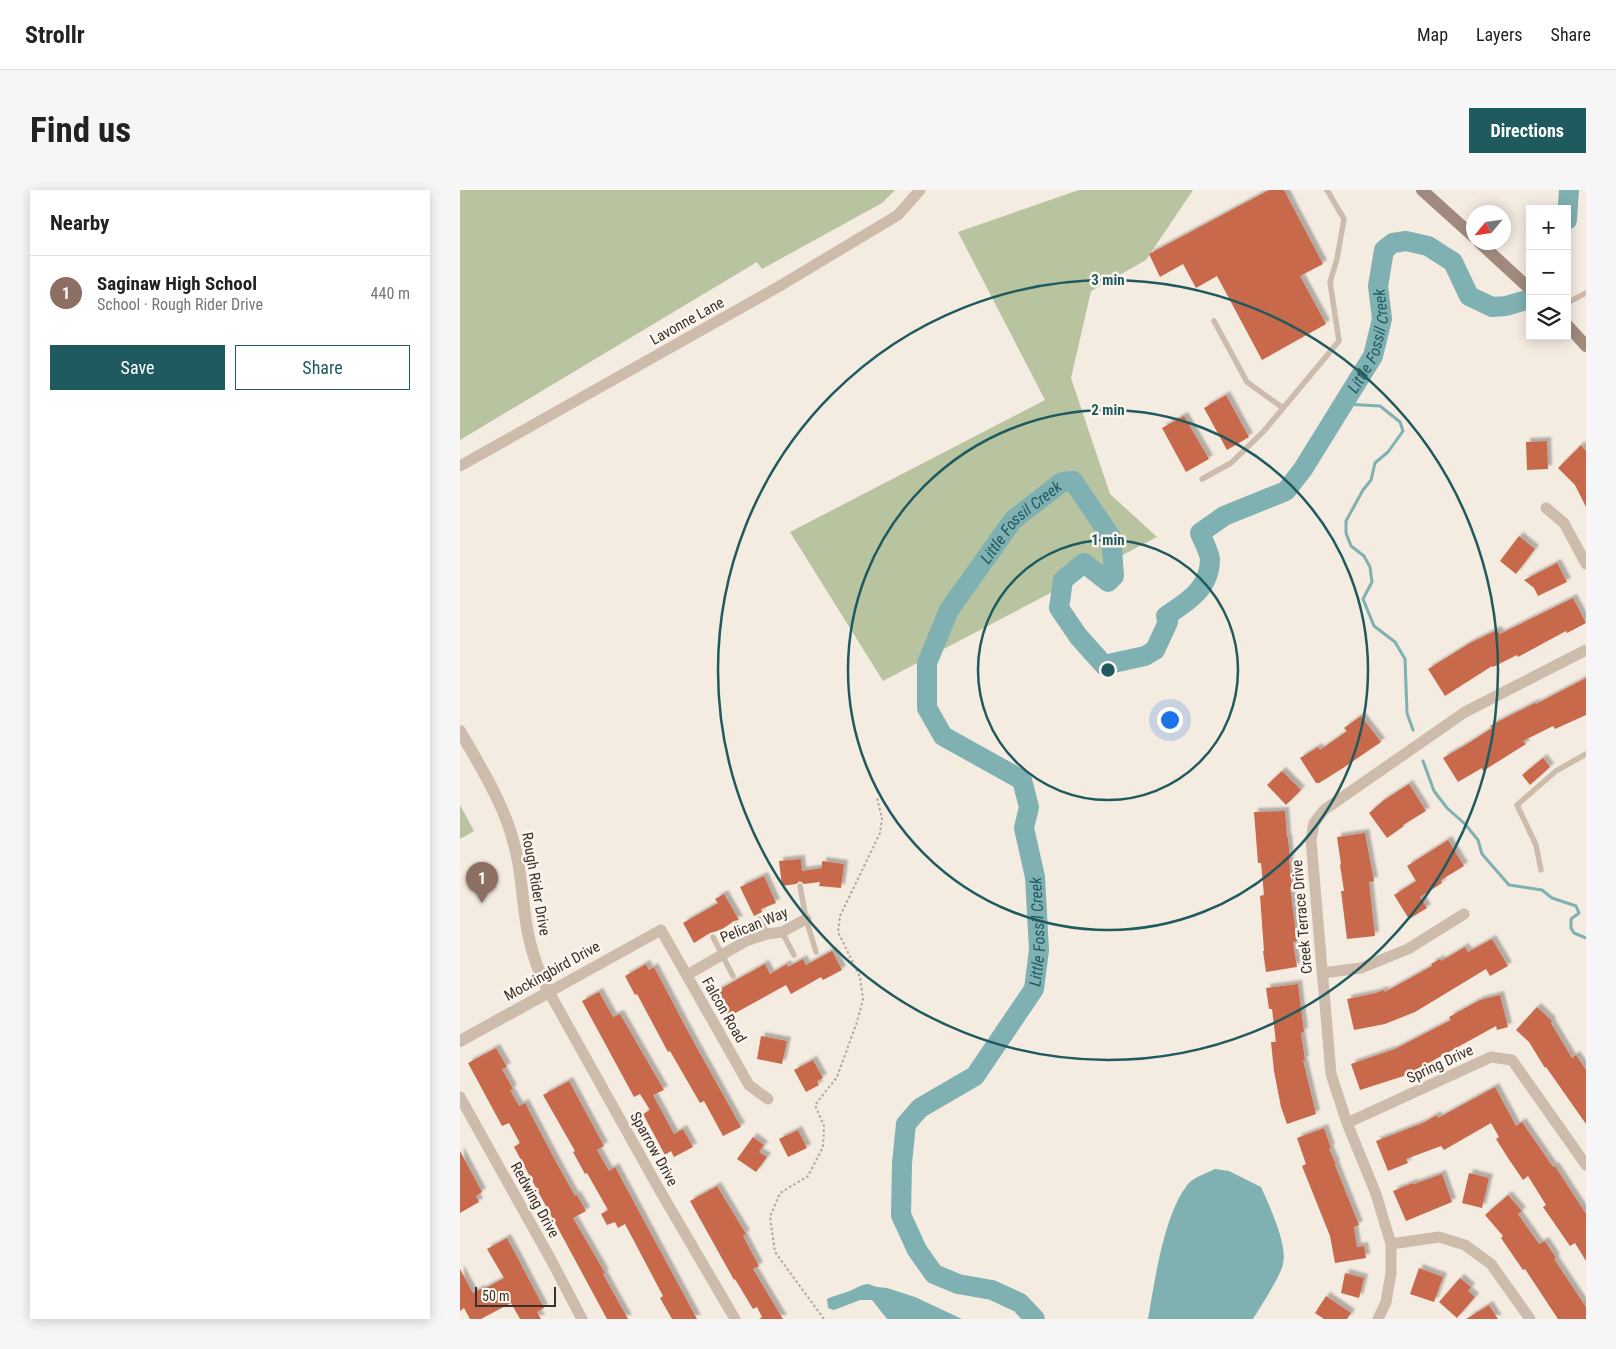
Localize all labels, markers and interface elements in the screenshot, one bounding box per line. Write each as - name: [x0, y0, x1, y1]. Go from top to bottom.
- text: Strollr: [25, 21, 85, 49]
- text: Map: [1417, 24, 1448, 45]
- text: Layers: [1476, 24, 1523, 45]
- text: Share: [1551, 24, 1591, 45]
- button: Directions: [1469, 108, 1586, 153]
- text: Find us: [30, 110, 131, 151]
- north arrow: [1466, 205, 1511, 250]
- map controls: [1526, 205, 1571, 340]
- button: +: [1526, 205, 1571, 250]
- text: Nearby: [50, 211, 109, 235]
- button: −: [1526, 250, 1571, 295]
- text: 3 min: [1091, 271, 1125, 289]
- text: Saginaw High School: [97, 272, 257, 295]
- text: 1: [62, 284, 70, 303]
- text: 440 m: [371, 284, 410, 303]
- water label: Little Fossil Creek: [1343, 287, 1392, 396]
- street label: Lavonne Lane: [647, 293, 727, 349]
- text: School · Rough Rider Drive: [97, 295, 263, 314]
- button: layers: [1526, 295, 1571, 340]
- button: Save: [50, 345, 225, 390]
- button: Share: [235, 345, 410, 390]
- text: 2 min: [1091, 401, 1125, 419]
- water label: Little Fossil Creek: [976, 476, 1066, 567]
- text: 1 min: [1091, 531, 1125, 549]
- centre of rings: [1099, 661, 1117, 679]
- your location: [1157, 707, 1183, 733]
- street label: Rough Rider Drive: [518, 831, 554, 937]
- street label: Creek Terrace Drive: [1288, 859, 1316, 975]
- pin: 1: [466, 862, 498, 903]
- water label: Little Fossil Creek: [1025, 876, 1049, 987]
- street label: Pelican Way: [717, 903, 791, 947]
- street label: Mockingbird Drive: [501, 937, 603, 1005]
- street label: Falcon Road: [698, 974, 750, 1046]
- street label: Spring Drive: [1404, 1041, 1476, 1087]
- street label: Sparrow Drive: [626, 1109, 682, 1189]
- street label: Redwing Drive: [507, 1159, 563, 1241]
- scale bar: [475, 1284, 556, 1307]
- text: 50 m: [482, 1288, 510, 1304]

